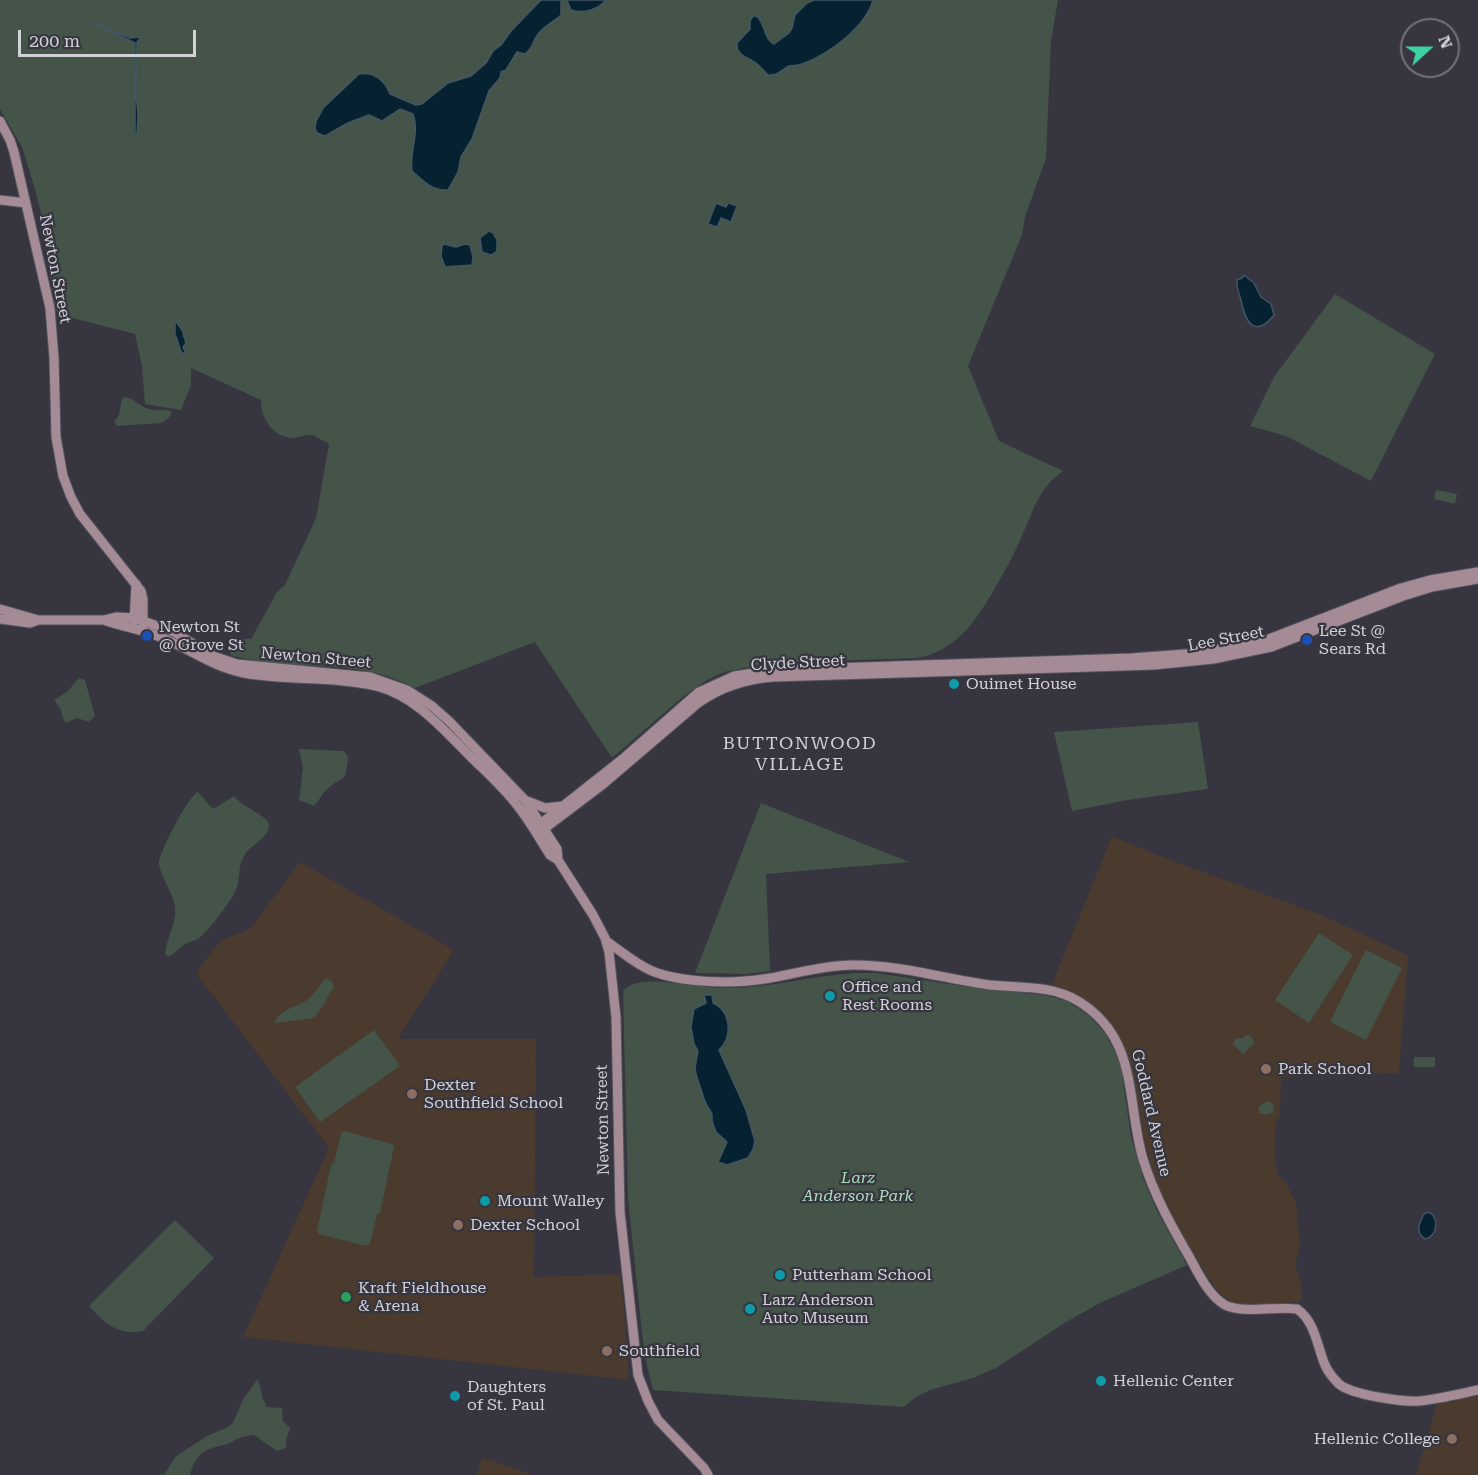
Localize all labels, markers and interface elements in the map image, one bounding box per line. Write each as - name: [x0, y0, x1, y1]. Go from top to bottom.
- scale bar: [21, 18, 200, 56]
- north arrow: [1400, 18, 1460, 78]
- text: 200 m: [29, 30, 80, 51]
- text: N: [1434, 33, 1456, 51]
- street label: Newton Street: [35, 213, 75, 325]
- place label: Newton St @ Grove St: [159, 617, 244, 655]
- place label: Lee St @ Sears Rd: [1319, 621, 1386, 659]
- street label: Lee Street: [1186, 622, 1266, 656]
- marker: Newton St @ Grove St: [140, 629, 154, 643]
- marker: Lee St @ Sears Rd: [1300, 633, 1314, 647]
- street label: Newton Street: [260, 644, 372, 672]
- street label: Clyde Street: [750, 651, 846, 675]
- place label: Ouimet House: [966, 674, 1076, 694]
- marker: Ouimet House: [947, 677, 961, 691]
- district label: BUTTONWOOD VILLAGE: [723, 733, 877, 776]
- place label: Office and Rest Rooms: [842, 977, 932, 1015]
- marker: Office and Rest Rooms: [823, 989, 837, 1003]
- street label: Goddard Avenue: [1127, 1048, 1175, 1178]
- place label: Park School: [1278, 1059, 1371, 1079]
- marker: Park School: [1259, 1062, 1273, 1076]
- street label: Newton Street: [592, 1064, 614, 1176]
- place label: Dexter Southfield School: [424, 1075, 563, 1113]
- marker: Dexter Southfield School: [405, 1087, 419, 1101]
- park label: Larz Anderson Park: [803, 1168, 913, 1206]
- place label: Mount Walley: [497, 1191, 604, 1211]
- marker: Mount Walley: [478, 1194, 492, 1208]
- place label: Dexter School: [470, 1215, 580, 1235]
- marker: Dexter School: [451, 1218, 465, 1232]
- place label: Putterham School: [792, 1265, 932, 1285]
- marker: Putterham School: [773, 1268, 787, 1282]
- place label: Kraft Fieldhouse & Arena: [358, 1278, 486, 1316]
- marker: Kraft Fieldhouse & Arena: [339, 1290, 353, 1304]
- place label: Larz Anderson Auto Museum: [762, 1290, 874, 1328]
- marker: Larz Anderson Auto Museum: [743, 1302, 757, 1316]
- place label: Southfield: [619, 1341, 700, 1361]
- marker: Southfield: [600, 1344, 614, 1358]
- place label: Hellenic Center: [1113, 1371, 1234, 1391]
- marker: Hellenic Center: [1094, 1374, 1108, 1388]
- place label: Daughters of St. Paul: [467, 1377, 546, 1415]
- marker: Daughters of St. Paul: [448, 1389, 462, 1403]
- place label: Hellenic College: [1314, 1429, 1440, 1449]
- marker: Hellenic College: [1445, 1432, 1459, 1446]

